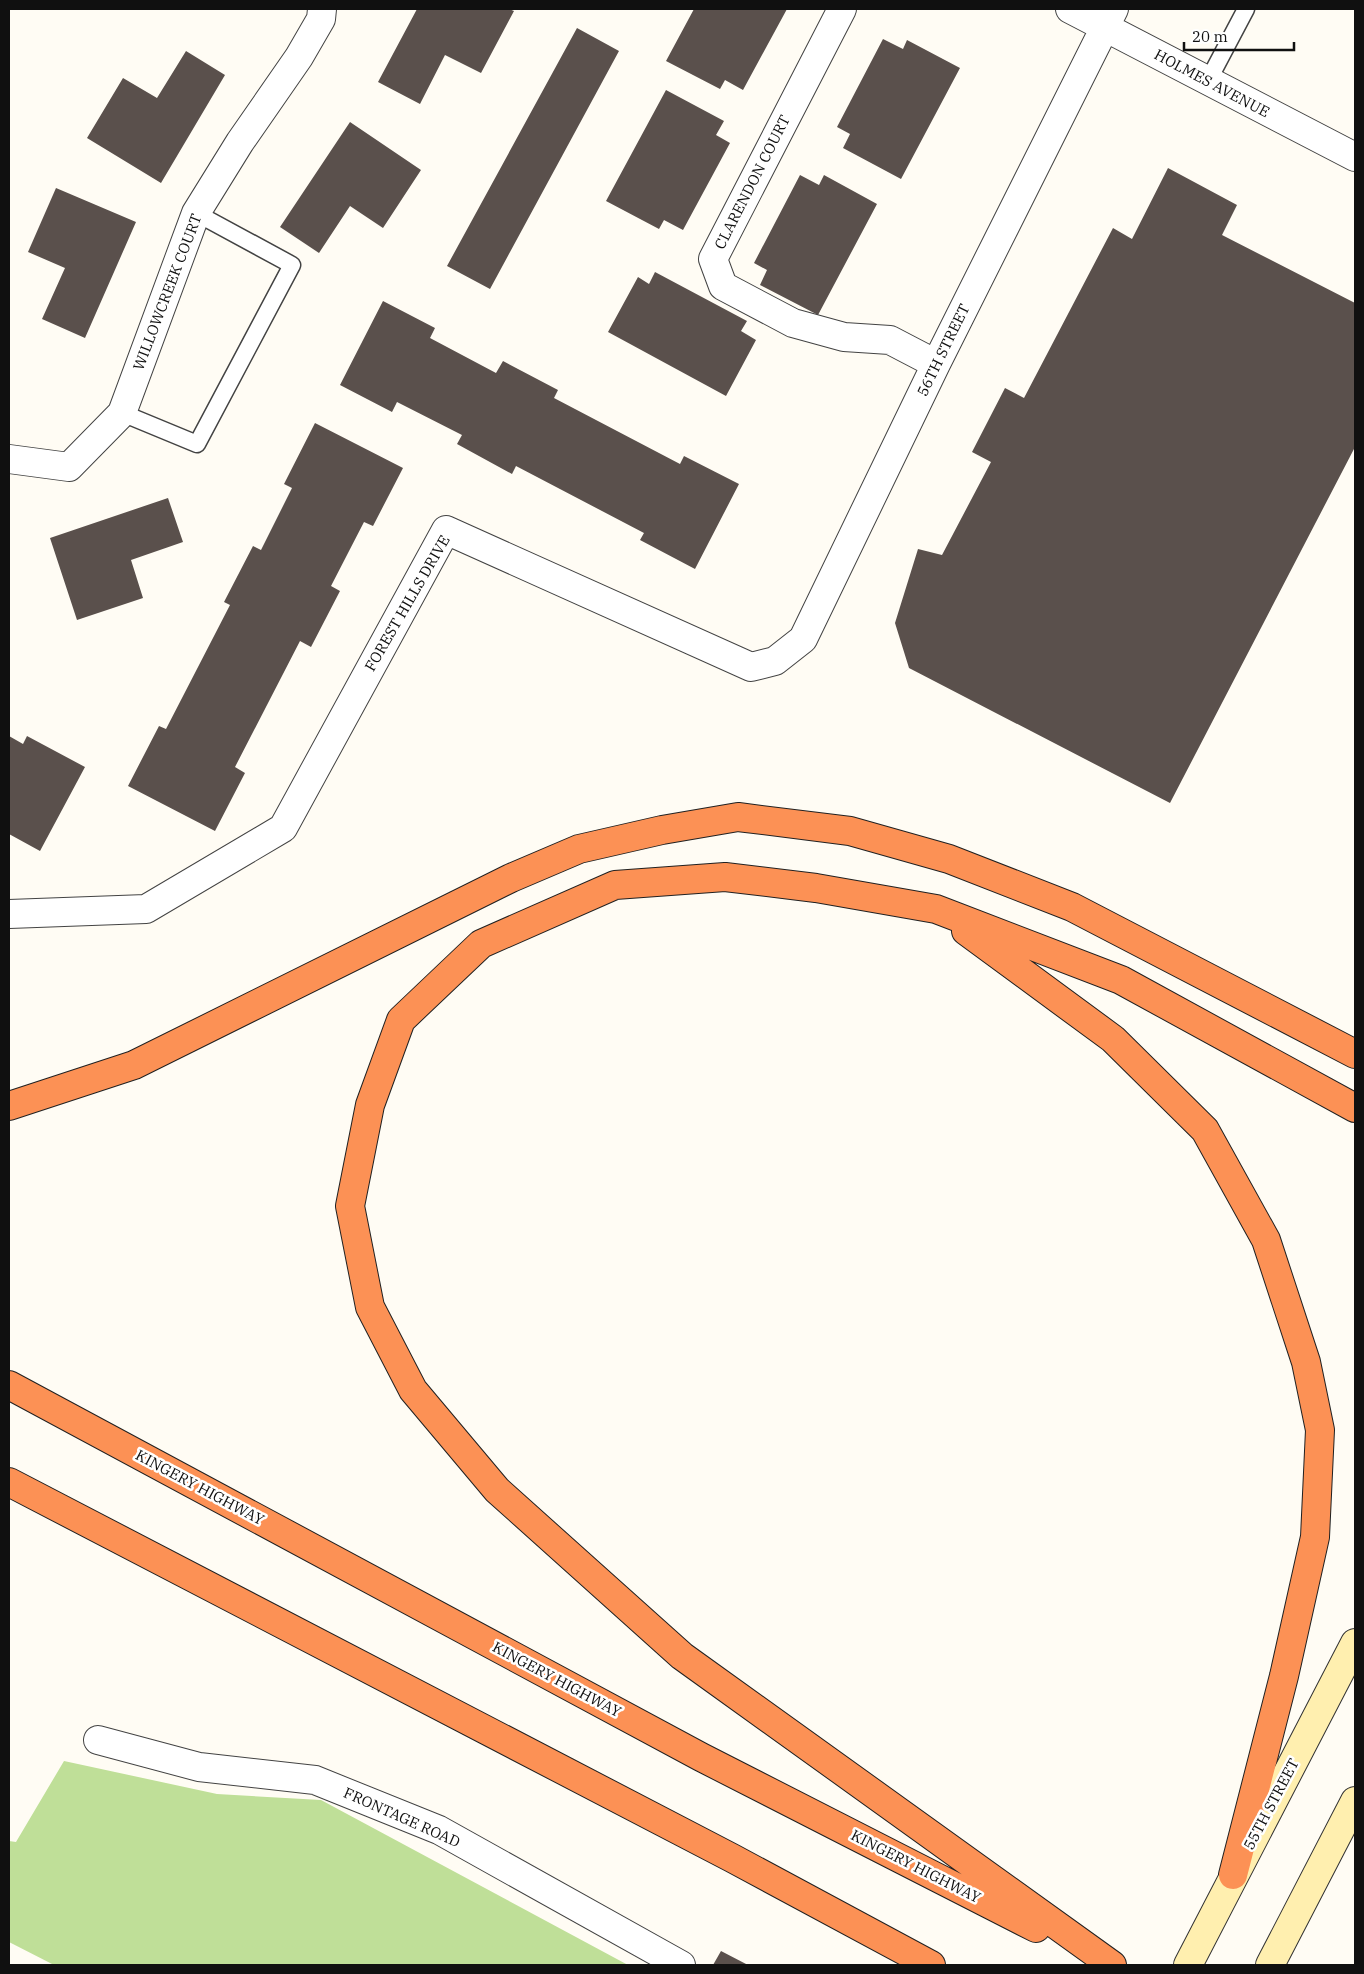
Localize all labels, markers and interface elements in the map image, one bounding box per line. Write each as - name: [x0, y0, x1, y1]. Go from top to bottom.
- scale bar: [1184, 20, 1294, 52]
- text: 20 m: [1192, 27, 1228, 46]
- street label: HOLMES AVENUE: [1151, 45, 1273, 121]
- street label: CLARENDON COURT: [710, 112, 794, 252]
- street label: WILLOWCREEK COURT: [128, 211, 206, 373]
- street label: 56TH STREET: [912, 300, 974, 399]
- street label: FOREST HILLS DRIVE: [360, 532, 454, 674]
- street label: KINGERY HIGHWAY: [132, 1445, 268, 1529]
- street label: KINGERY HIGHWAY: [489, 1637, 625, 1721]
- street label: 55TH STREET: [1239, 1755, 1303, 1853]
- street label: FRONTAGE ROAD: [341, 1783, 463, 1851]
- street label: KINGERY HIGHWAY: [848, 1825, 984, 1907]

